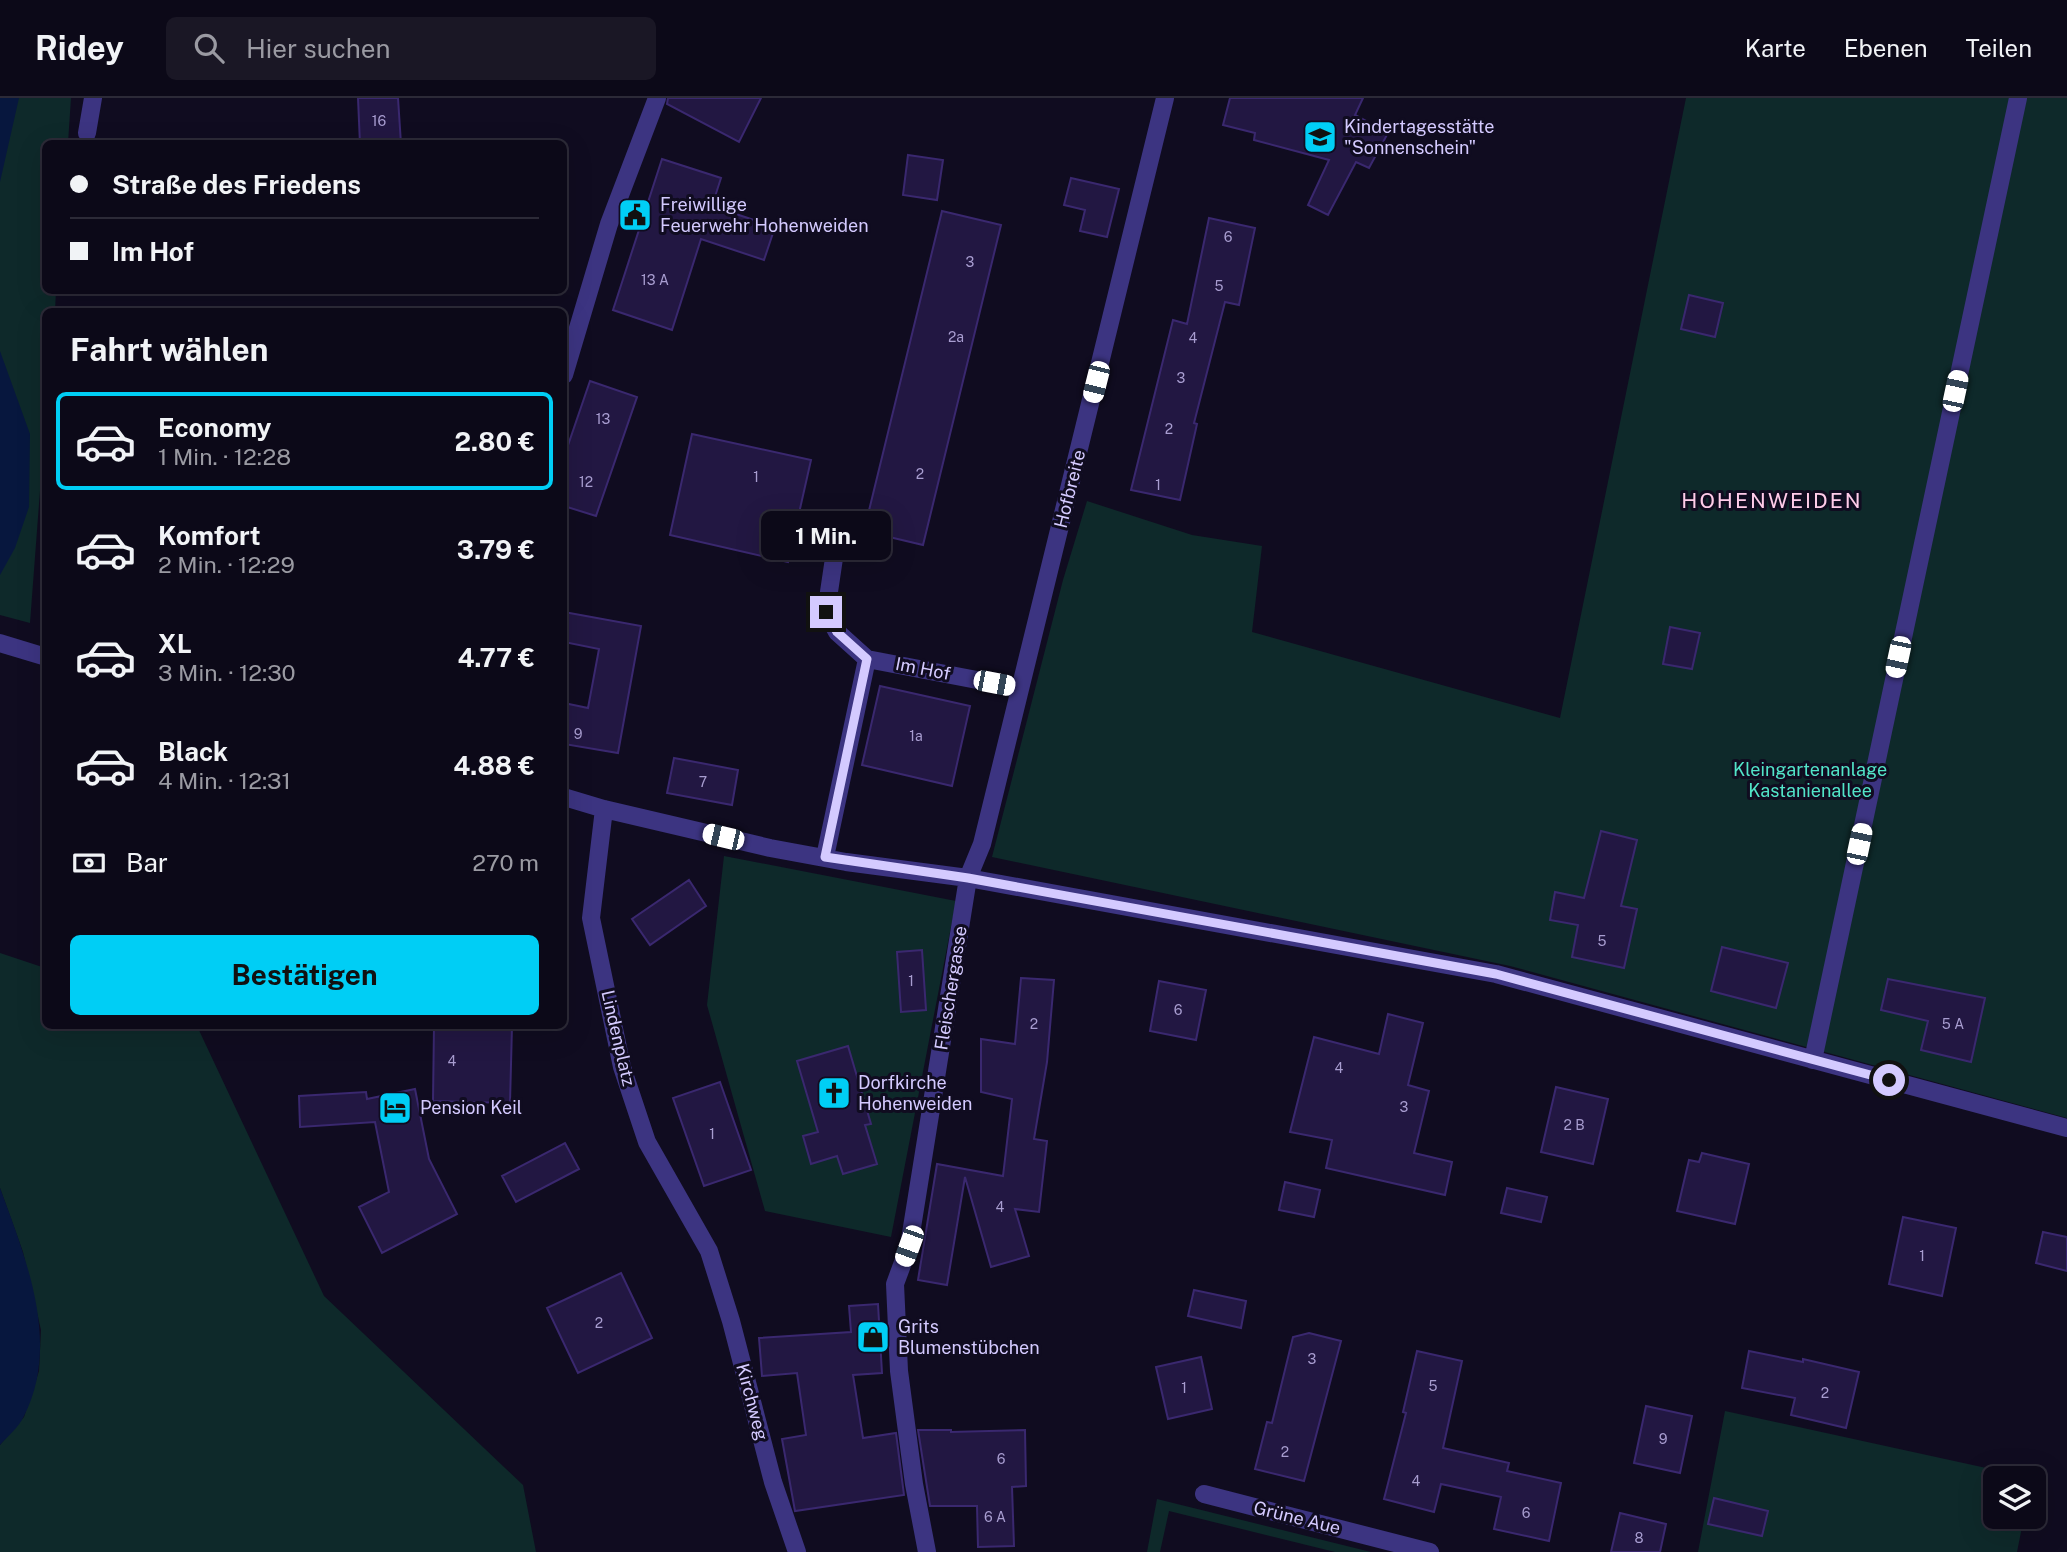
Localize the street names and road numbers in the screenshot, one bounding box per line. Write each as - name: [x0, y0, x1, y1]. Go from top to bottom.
- street label: Hofbreite: [1050, 448, 1089, 530]
- street label: Im Hof: [894, 653, 952, 684]
- street label: Fleischergasse: [930, 924, 971, 1052]
- street label: Lindenplatz: [597, 988, 640, 1088]
- street label: Kirchweg: [732, 1361, 773, 1443]
- street label: Grüne Aue: [1251, 1497, 1343, 1538]

